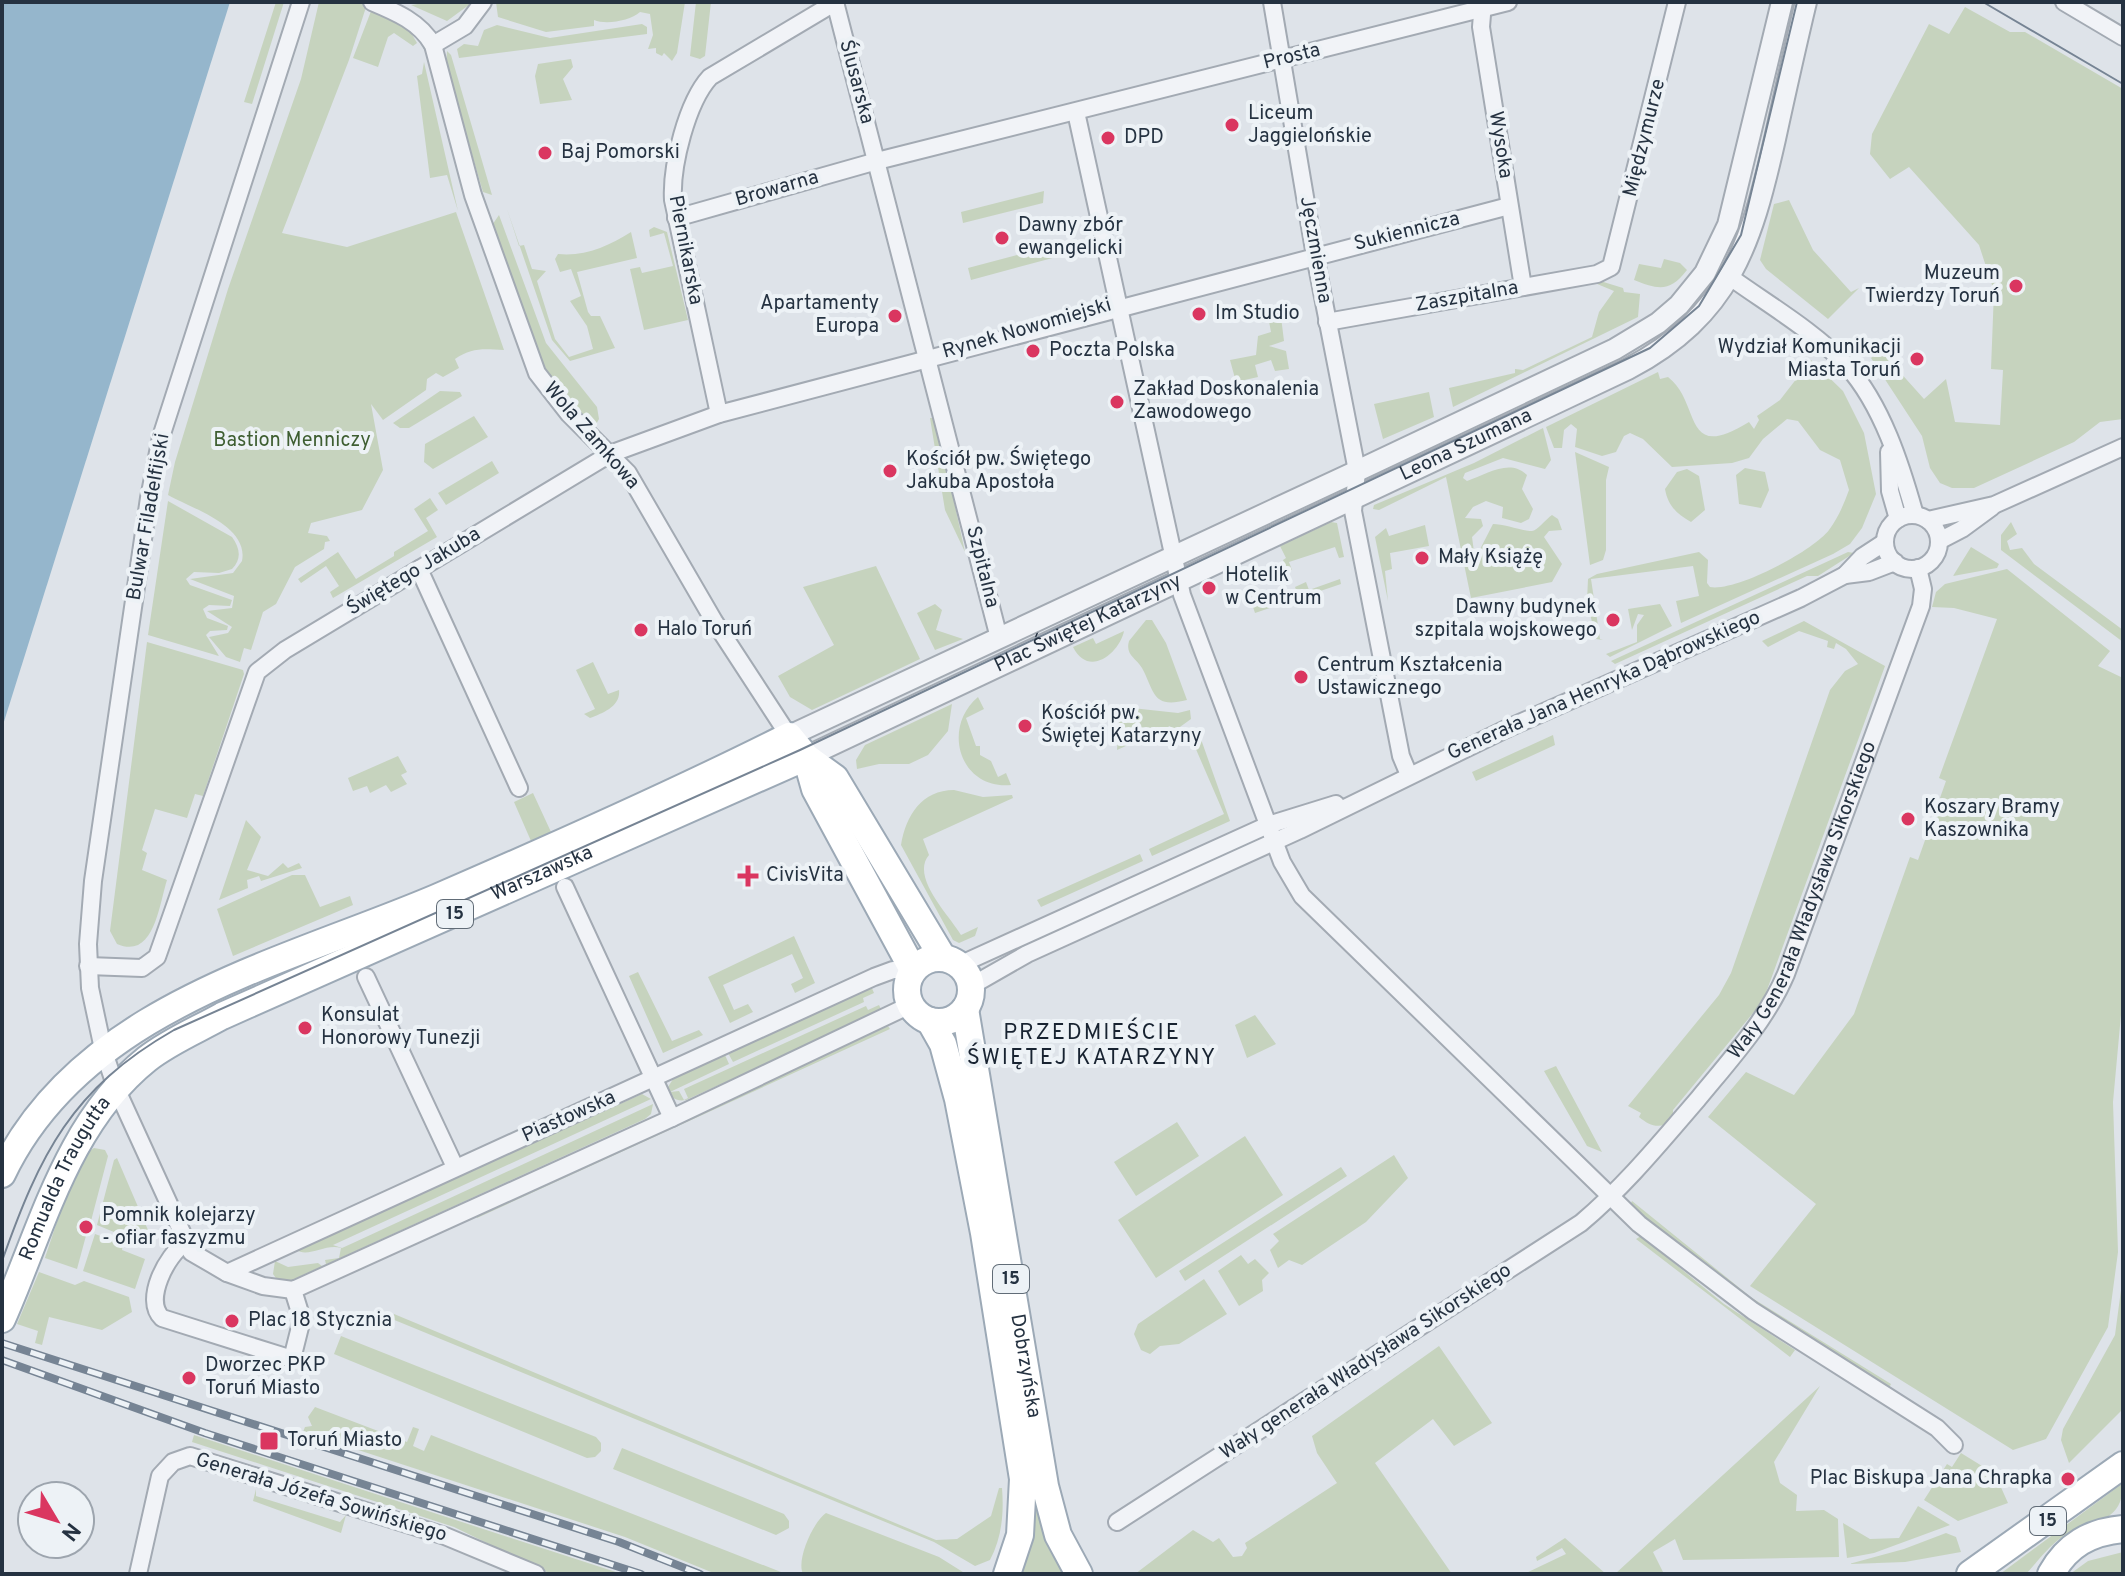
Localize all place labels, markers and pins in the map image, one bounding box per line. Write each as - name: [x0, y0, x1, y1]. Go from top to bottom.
- place label: Liceum Jaggielońskie: [1248, 101, 1372, 150]
- marker: Liceum Jaggielońskie: [1223, 116, 1241, 134]
- place label: DPD: [1124, 125, 1164, 151]
- marker: DPD: [1099, 129, 1117, 147]
- place label: Baj Pomorski: [561, 140, 680, 166]
- marker: Baj Pomorski: [536, 144, 554, 162]
- place label: Dawny zbór ewangelicki: [1018, 213, 1123, 262]
- marker: Dawny zbór ewangelicki: [993, 229, 1011, 247]
- place label: Muzeum Twierdzy Toruń: [1865, 261, 2000, 310]
- marker: Muzeum Twierdzy Toruń: [2007, 277, 2025, 295]
- place label: Apartamenty Europa: [760, 291, 879, 340]
- place label: Im Studio: [1215, 301, 1300, 327]
- marker: Im Studio: [1190, 305, 1208, 323]
- marker: Apartamenty Europa: [886, 307, 904, 325]
- place label: Wydział Komunikacji Miasta Toruń: [1717, 335, 1901, 384]
- place label: Poczta Polska: [1049, 338, 1175, 364]
- marker: Poczta Polska: [1024, 342, 1042, 360]
- marker: Wydział Komunikacji Miasta Toruń: [1908, 350, 1926, 368]
- place label: Zakład Doskonalenia Zawodowego: [1133, 377, 1319, 426]
- marker: Zakład Doskonalenia Zawodowego: [1108, 393, 1126, 411]
- place label: Kościół pw. Świętego Jakuba Apostoła: [906, 445, 1091, 496]
- marker: Kościół pw. Świętego Jakuba Apostoła: [881, 462, 899, 480]
- place label: Mały Książę: [1438, 545, 1543, 571]
- marker: Mały Książę: [1413, 549, 1431, 567]
- place label: Hotelik w Centrum: [1225, 563, 1322, 612]
- marker: Hotelik w Centrum: [1200, 579, 1218, 597]
- place label: Dawny budynek szpitala wojskowego: [1415, 595, 1597, 644]
- marker: Dawny budynek szpitala wojskowego: [1604, 611, 1622, 629]
- place label: Halo Toruń: [657, 617, 752, 643]
- marker: Halo Toruń: [632, 621, 650, 639]
- place label: Centrum Kształcenia Ustawicznego: [1317, 653, 1503, 702]
- marker: Centrum Kształcenia Ustawicznego: [1292, 668, 1310, 686]
- place label: Kościół pw. Świętej Katarzyny: [1041, 701, 1201, 750]
- marker: Kościół pw. Świętej Katarzyny: [1016, 717, 1034, 735]
- place label: Koszary Bramy Kaszownika: [1924, 795, 2060, 844]
- marker: Koszary Bramy Kaszownika: [1899, 810, 1917, 828]
- place label: CivisVita: [766, 863, 844, 889]
- marker: CivisVita: [737, 865, 759, 887]
- place label: Konsulat Honorowy Tunezji: [321, 1003, 480, 1052]
- marker: Konsulat Honorowy Tunezji: [296, 1019, 314, 1037]
- place label: Pomnik kolejarzy - ofiar faszyzmu: [102, 1203, 256, 1252]
- marker: Pomnik kolejarzy - ofiar faszyzmu: [77, 1218, 95, 1236]
- place label: Plac 18 Stycznia: [248, 1308, 392, 1334]
- marker: Plac 18 Stycznia: [223, 1312, 241, 1330]
- place label: Dworzec PKP Toruń Miasto: [205, 1353, 325, 1402]
- marker: Dworzec PKP Toruń Miasto: [180, 1369, 198, 1387]
- place label: Toruń Miasto: [287, 1428, 402, 1454]
- marker: Toruń Miasto: [258, 1430, 280, 1452]
- place label: Plac Biskupa Jana Chrapka: [1810, 1466, 2052, 1492]
- marker: Plac Biskupa Jana Chrapka: [2059, 1470, 2077, 1488]

